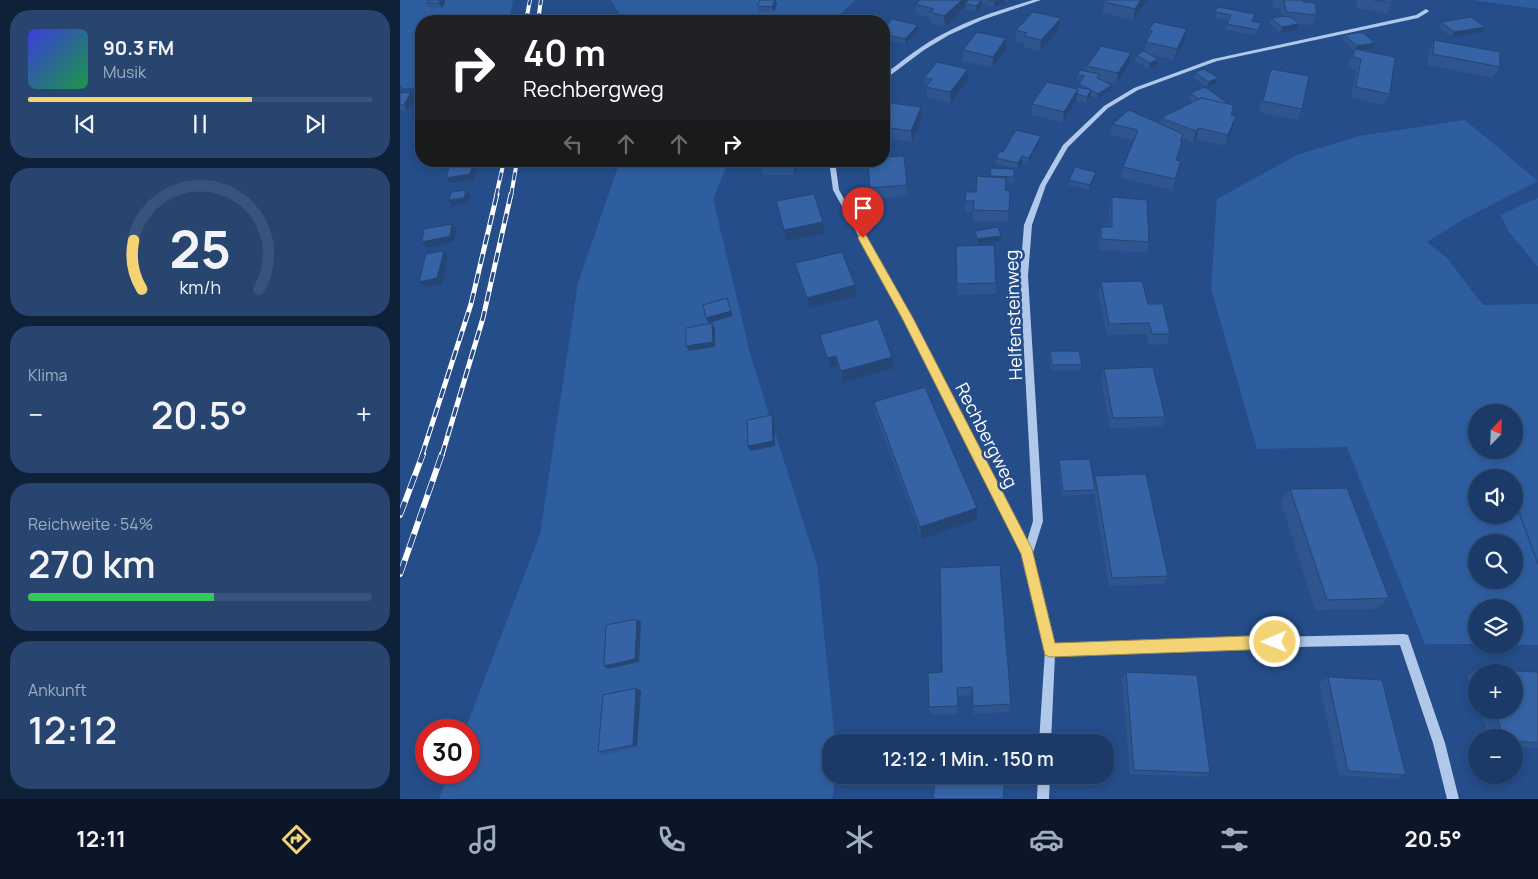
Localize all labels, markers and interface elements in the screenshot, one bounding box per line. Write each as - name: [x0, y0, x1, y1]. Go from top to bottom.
- text: 40 m: [523, 29, 606, 77]
- text: 90.3 FM: [103, 35, 174, 61]
- icon: right: [440, 35, 505, 100]
- text: Musik: [103, 61, 146, 83]
- text: Rechbergweg: [523, 74, 664, 104]
- icon: previous: [71, 110, 99, 138]
- icon: pause: [186, 110, 214, 138]
- icon: next: [301, 110, 329, 138]
- icon: left: [559, 130, 587, 158]
- icon: ahead: [612, 130, 640, 158]
- icon: ahead: [665, 130, 693, 158]
- icon: right: [718, 130, 746, 158]
- pin: [842, 187, 884, 238]
- icon: arrive: [849, 194, 877, 222]
- text: 25: [169, 213, 231, 284]
- street label: Helfensteinweg: [999, 249, 1027, 381]
- text: km/h: [179, 275, 221, 299]
- text: Klima: [28, 364, 67, 386]
- street label: Rechbergweg: [950, 378, 1024, 492]
- text: 20.5°: [151, 388, 248, 440]
- text: −: [28, 395, 43, 433]
- text: +: [356, 395, 372, 433]
- north arrow: [1468, 404, 1522, 459]
- map controls: [1468, 404, 1523, 784]
- button: sound: [1468, 469, 1523, 524]
- text: Reichweite · 54%: [28, 513, 153, 535]
- button: search: [1468, 534, 1523, 589]
- text: 270 km: [28, 537, 156, 589]
- button: layers: [1468, 599, 1523, 654]
- position arrow: [1248, 615, 1300, 667]
- button: +: [1468, 664, 1523, 719]
- text: Ankunft: [28, 679, 87, 701]
- text: 12:12: [28, 703, 117, 755]
- speed limit sign: 30: [415, 719, 480, 784]
- button: −: [1468, 729, 1523, 784]
- text: 12:12 · 1 Min. · 150 m: [882, 746, 1054, 772]
- icon: directions: [279, 822, 314, 857]
- icon: music: [466, 822, 501, 857]
- icon: phone: [654, 822, 689, 857]
- icon: climate: [842, 822, 877, 857]
- icon: car: [1029, 822, 1064, 857]
- icon: filters: [1217, 822, 1252, 857]
- text: 12:11: [76, 824, 126, 854]
- text: 20.5°: [1405, 824, 1462, 854]

